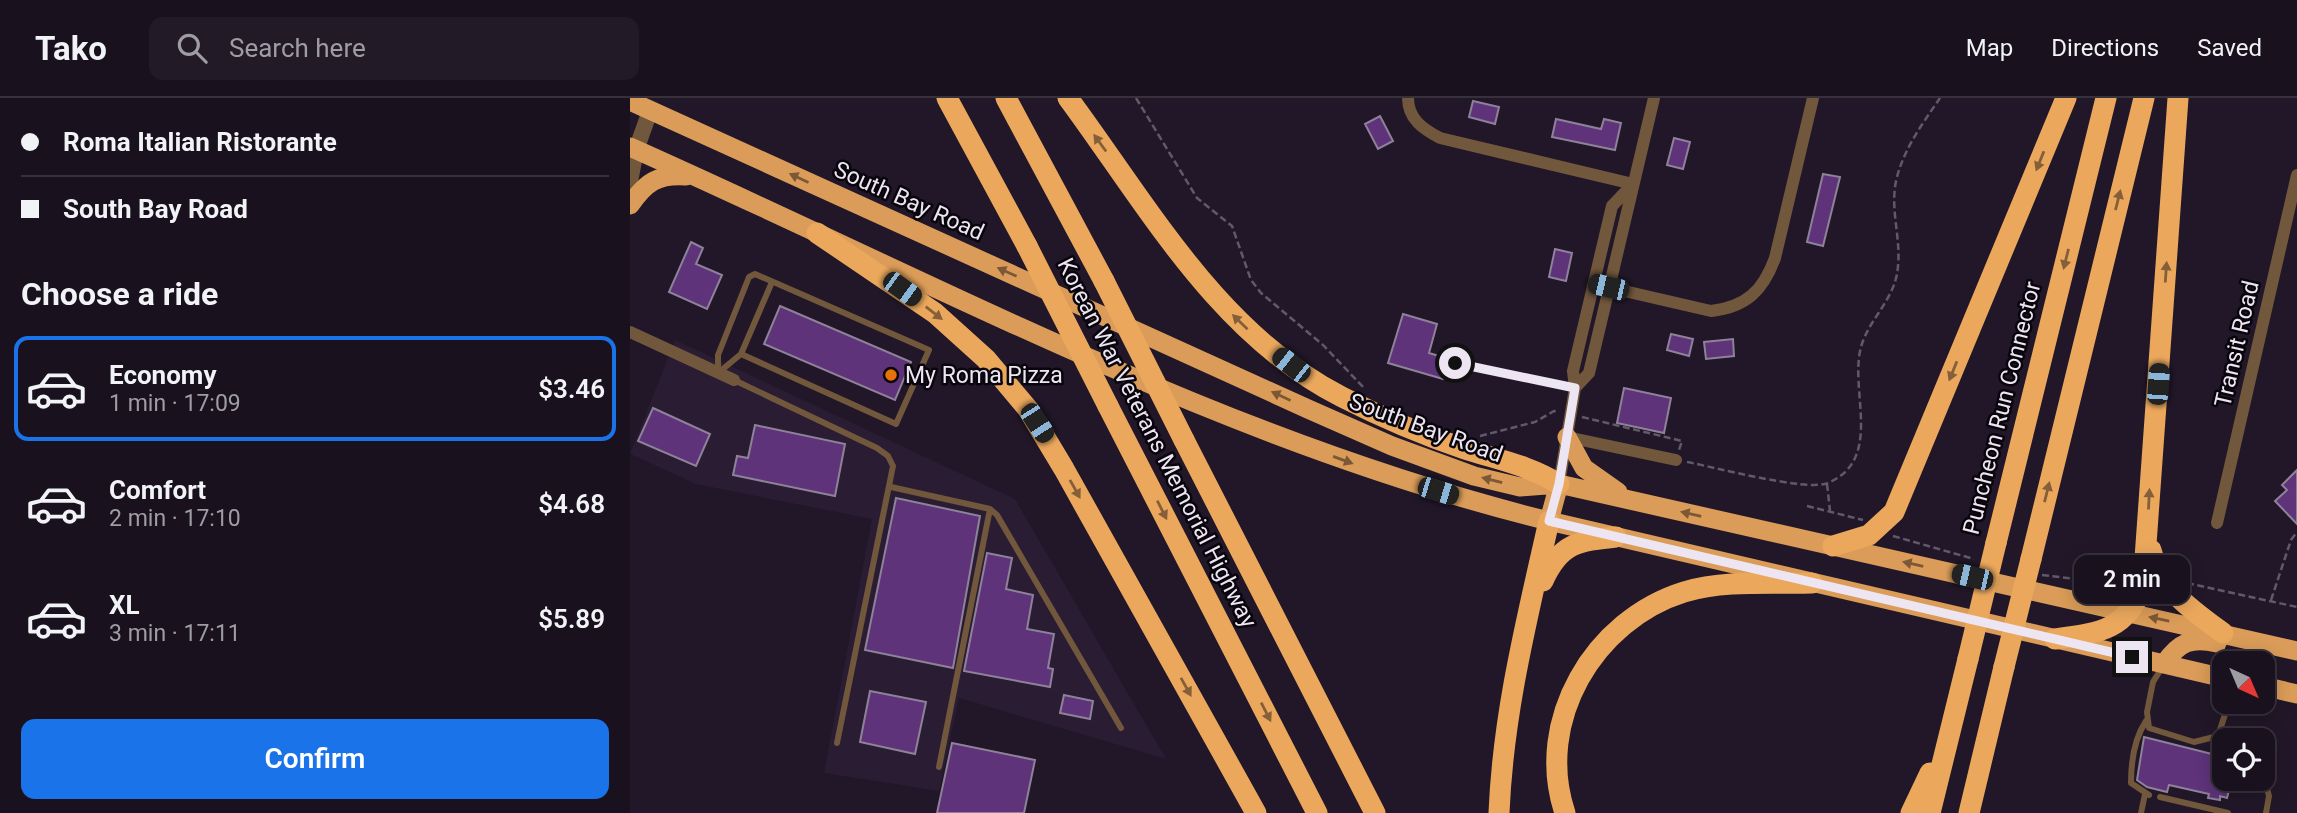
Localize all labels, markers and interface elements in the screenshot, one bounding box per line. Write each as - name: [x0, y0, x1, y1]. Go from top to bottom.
- search box: [149, 17, 639, 80]
- text: Tako: [35, 29, 107, 68]
- icon: search: [173, 29, 211, 67]
- text: Search here: [229, 33, 366, 63]
- text: Map: [1966, 34, 2013, 62]
- text: Directions: [2051, 34, 2159, 62]
- text: Saved: [2197, 34, 2262, 62]
- text: Roma Italian Ristorante: [63, 127, 337, 157]
- one-way arrow: [1094, 134, 1108, 152]
- one-way arrow: [2034, 151, 2045, 172]
- street label: South Bay Road: [830, 156, 988, 246]
- one-way arrow: [789, 172, 810, 183]
- one-way arrow: [2113, 189, 2124, 211]
- text: South Bay Road: [63, 194, 248, 224]
- one-way arrow: [2060, 249, 2071, 271]
- street label: Korean War Veterans Memorial Highway: [1052, 254, 1262, 632]
- one-way arrow: [2161, 261, 2172, 283]
- one-way arrow: [996, 267, 1017, 278]
- car: [879, 268, 926, 310]
- car: [1586, 272, 1631, 302]
- text: Choose a ride: [21, 275, 218, 313]
- street label: Transit Road: [2209, 278, 2265, 410]
- street label: Puncheon Run Connector: [1958, 279, 2047, 537]
- one-way arrow: [925, 305, 943, 320]
- one-way arrow: [1231, 314, 1248, 330]
- car: [1268, 344, 1315, 386]
- route start: [1439, 347, 1471, 379]
- icon: car: [25, 357, 88, 420]
- text: Economy: [109, 360, 216, 390]
- one-way arrow: [1948, 361, 1959, 382]
- place label: My Roma Pizza: [905, 362, 1063, 389]
- car: [2147, 362, 2170, 406]
- marker: My Roma Pizza: [883, 367, 899, 383]
- text: $3.46: [538, 374, 605, 404]
- street label: South Bay Road: [1346, 388, 1506, 468]
- text: 1 min · 17:09: [109, 390, 241, 417]
- one-way arrow: [1271, 390, 1291, 402]
- car: [1017, 400, 1058, 446]
- one-way arrow: [1332, 455, 1353, 466]
- icon: car: [25, 472, 88, 535]
- one-way arrow: [1481, 474, 1503, 485]
- text: Comfort: [109, 475, 206, 505]
- car: [1415, 475, 1462, 507]
- one-way arrow: [1069, 479, 1081, 498]
- one-way arrow: [2042, 481, 2053, 503]
- one-way arrow: [2144, 487, 2155, 509]
- text: $4.68: [538, 489, 605, 519]
- one-way arrow: [1156, 500, 1167, 520]
- text: 2 min · 17:10: [109, 505, 241, 532]
- one-way arrow: [1680, 508, 1702, 519]
- callout: 2 min: [2074, 556, 2190, 604]
- one-way arrow: [1902, 558, 1924, 569]
- car: [1950, 562, 1995, 592]
- text: 2 min: [2103, 566, 2161, 593]
- icon: car: [25, 587, 88, 650]
- text: XL: [109, 590, 140, 620]
- text: $5.89: [538, 604, 605, 634]
- one-way arrow: [2148, 613, 2170, 624]
- text: 3 min · 17:11: [109, 620, 241, 647]
- route end: [2116, 641, 2148, 673]
- north arrow: [2212, 651, 2275, 714]
- map controls: [2212, 651, 2275, 791]
- one-way arrow: [1180, 678, 1192, 697]
- one-way arrow: [1260, 702, 1271, 722]
- button: Confirm: [21, 719, 609, 799]
- button: locate: [2212, 728, 2275, 791]

